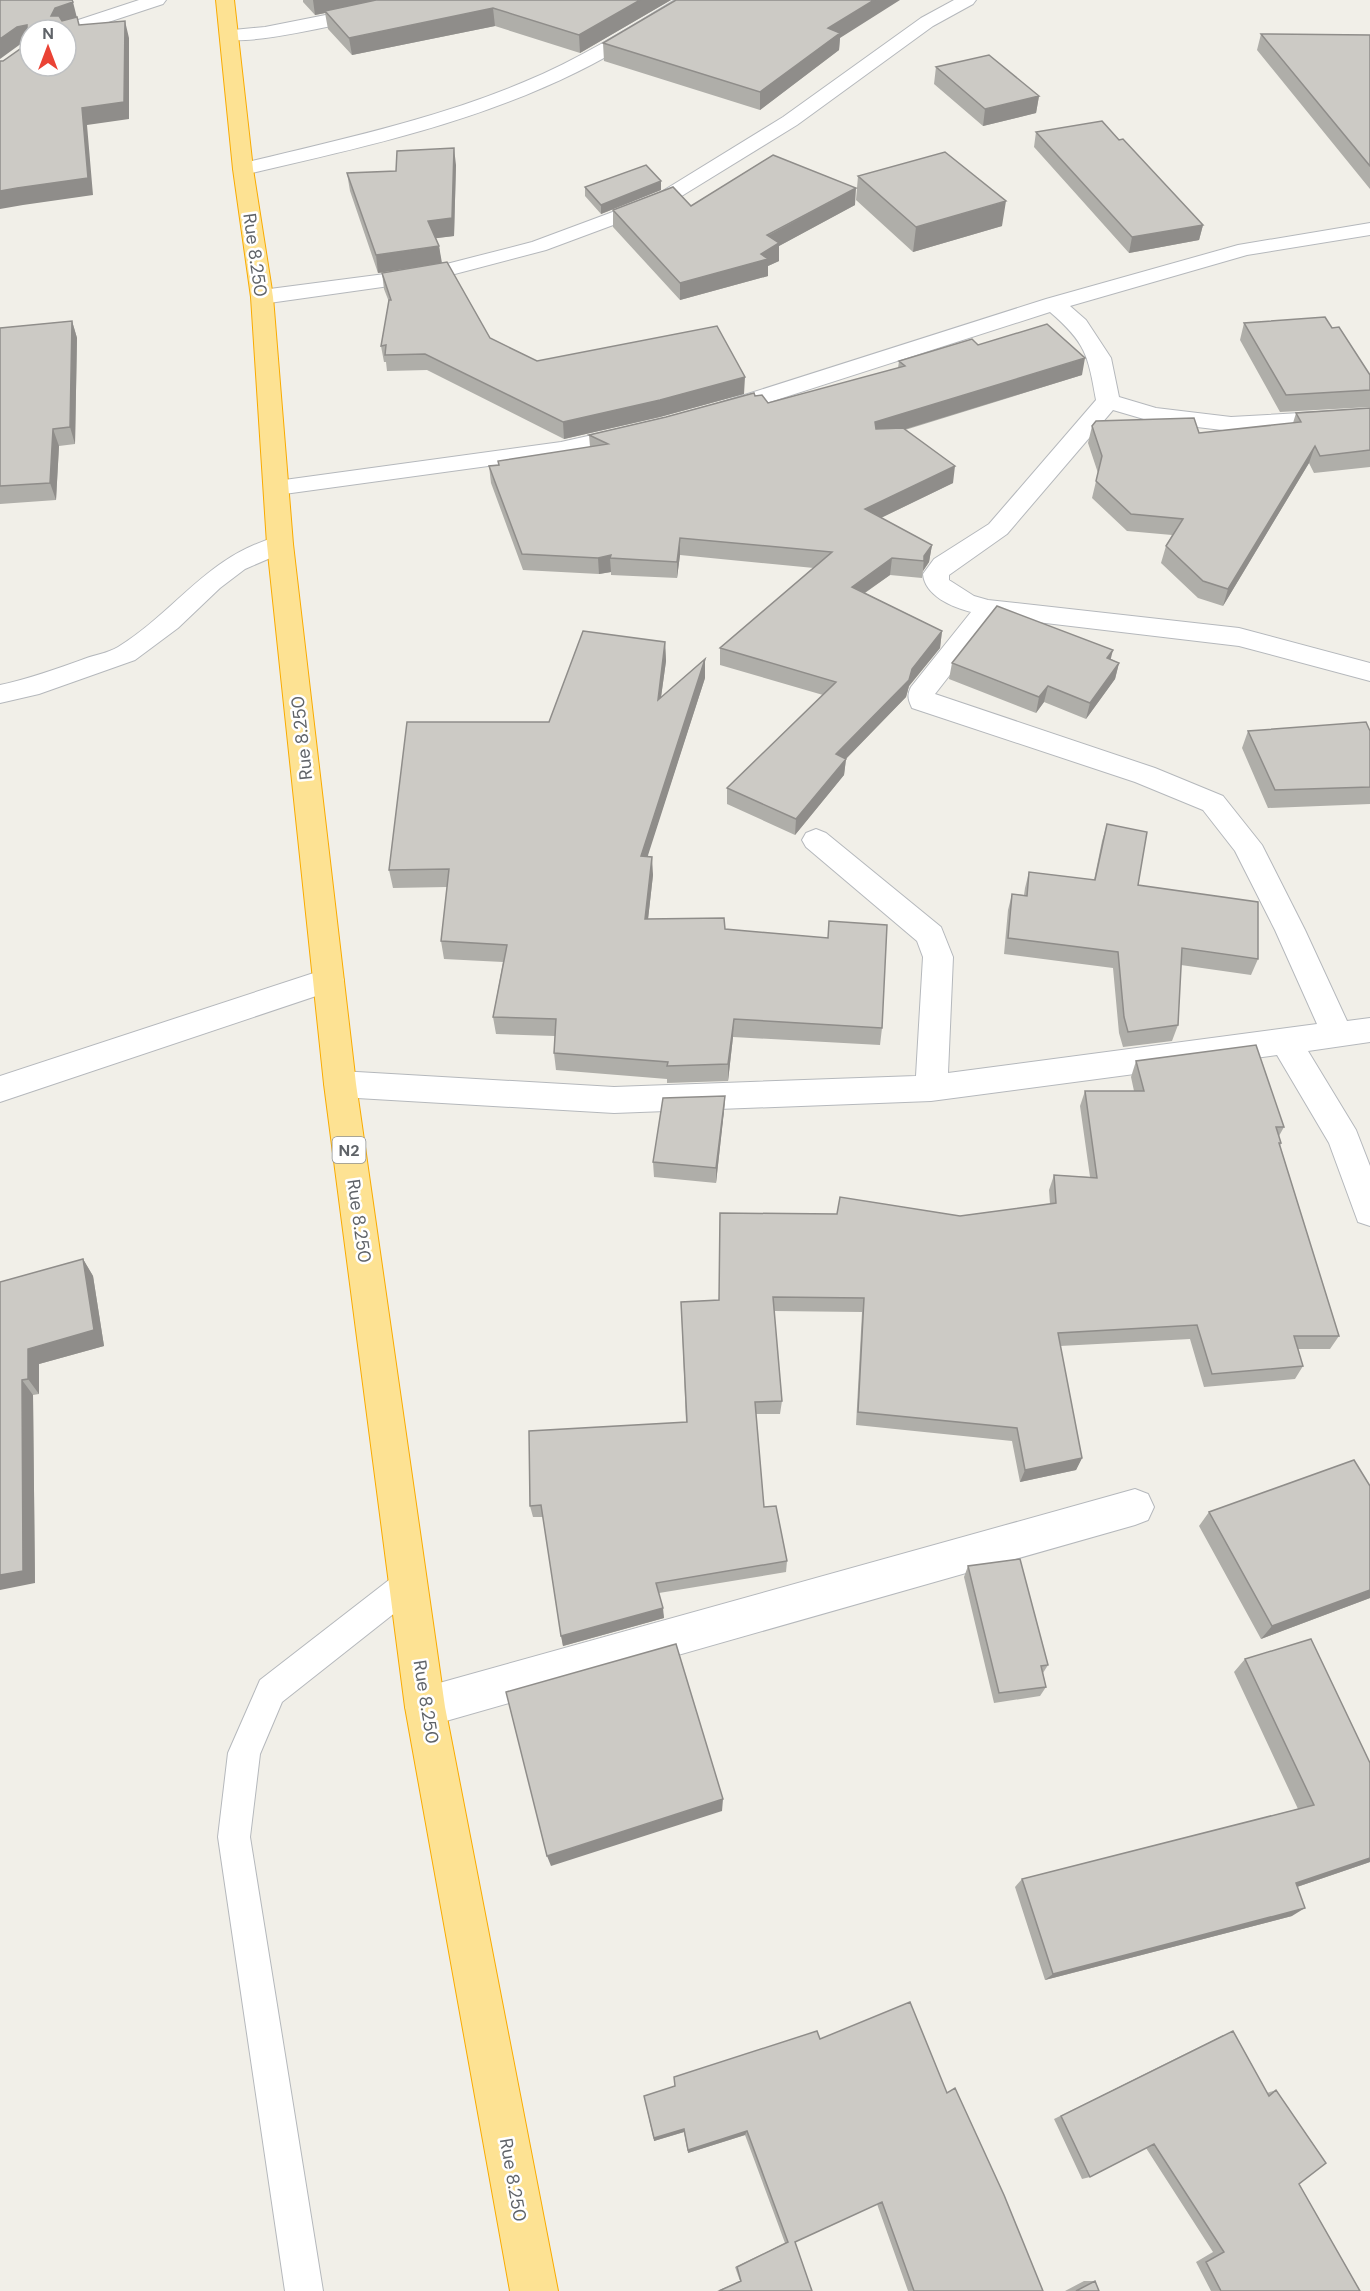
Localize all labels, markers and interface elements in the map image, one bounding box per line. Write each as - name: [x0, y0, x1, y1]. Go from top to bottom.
- north arrow: [18, 18, 78, 78]
- text: N: [42, 23, 54, 44]
- street label: Rue 8.250: [237, 212, 273, 298]
- street label: Rue 8.250: [286, 695, 318, 781]
- road number: N2: [332, 1137, 366, 1163]
- street label: Rue 8.250: [341, 1178, 377, 1264]
- street label: Rue 8.250: [408, 1659, 444, 1745]
- street label: Rue 8.250: [494, 2136, 532, 2224]

